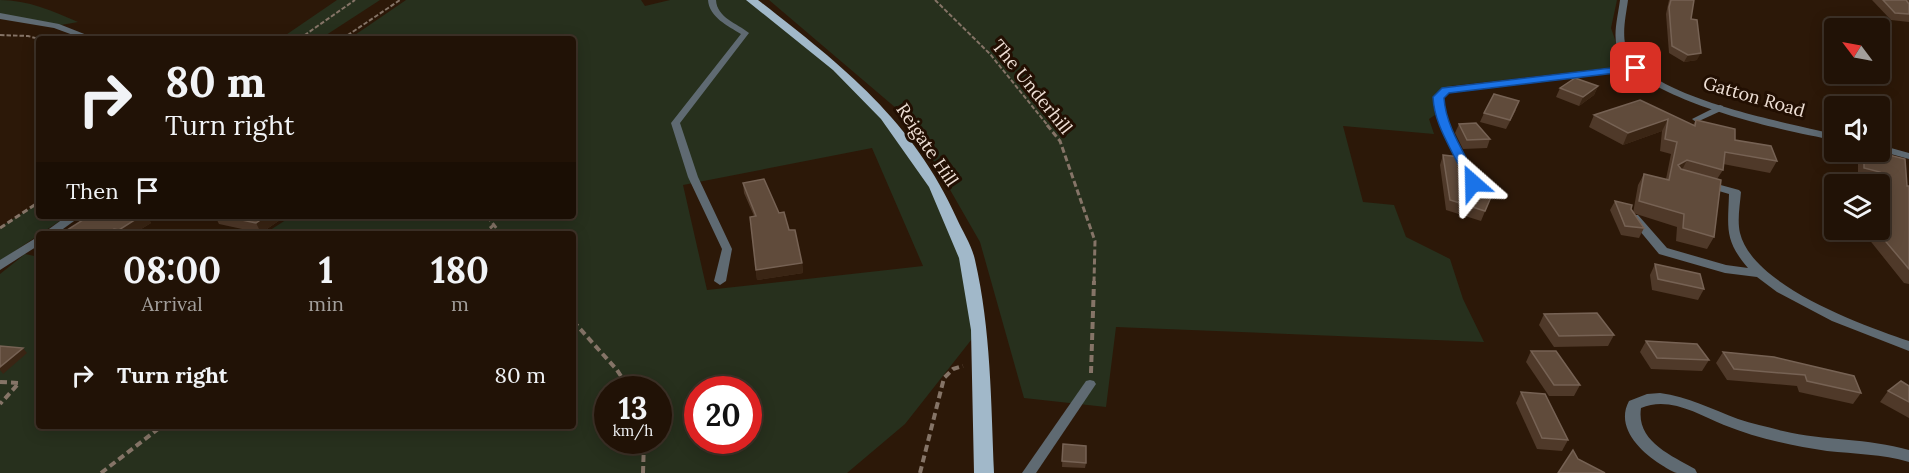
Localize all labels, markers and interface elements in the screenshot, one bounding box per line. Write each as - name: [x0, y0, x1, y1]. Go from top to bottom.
- north arrow: [1824, 18, 1890, 84]
- map controls: [1824, 18, 1890, 240]
- street label: The Underhill: [987, 35, 1078, 139]
- pin: [1610, 42, 1661, 93]
- icon: arrive: [1619, 51, 1652, 84]
- text: 80 m: [165, 55, 265, 109]
- icon: right: [66, 60, 144, 138]
- street label: Gatton Road: [1701, 71, 1808, 122]
- button: sound: [1824, 96, 1890, 162]
- street label: Reigate Hill: [891, 99, 964, 191]
- text: Turn right: [165, 108, 294, 142]
- position arrow: [1441, 151, 1505, 215]
- icon: arrive: [131, 174, 164, 207]
- button: layers: [1824, 174, 1890, 240]
- text: Then: [66, 177, 119, 205]
- text: 08:00: [123, 247, 221, 293]
- text: 1: [319, 247, 333, 293]
- text: 180: [431, 247, 489, 293]
- text: Arrival: [142, 291, 203, 316]
- text: min: [308, 291, 344, 316]
- text: m: [451, 291, 469, 316]
- icon: right: [66, 359, 99, 392]
- text: Turn right: [117, 361, 228, 389]
- text: 80 m: [495, 361, 546, 389]
- speed limit sign: 20: [684, 376, 762, 454]
- text: 13: [619, 389, 647, 427]
- text: km/h: [613, 421, 653, 440]

